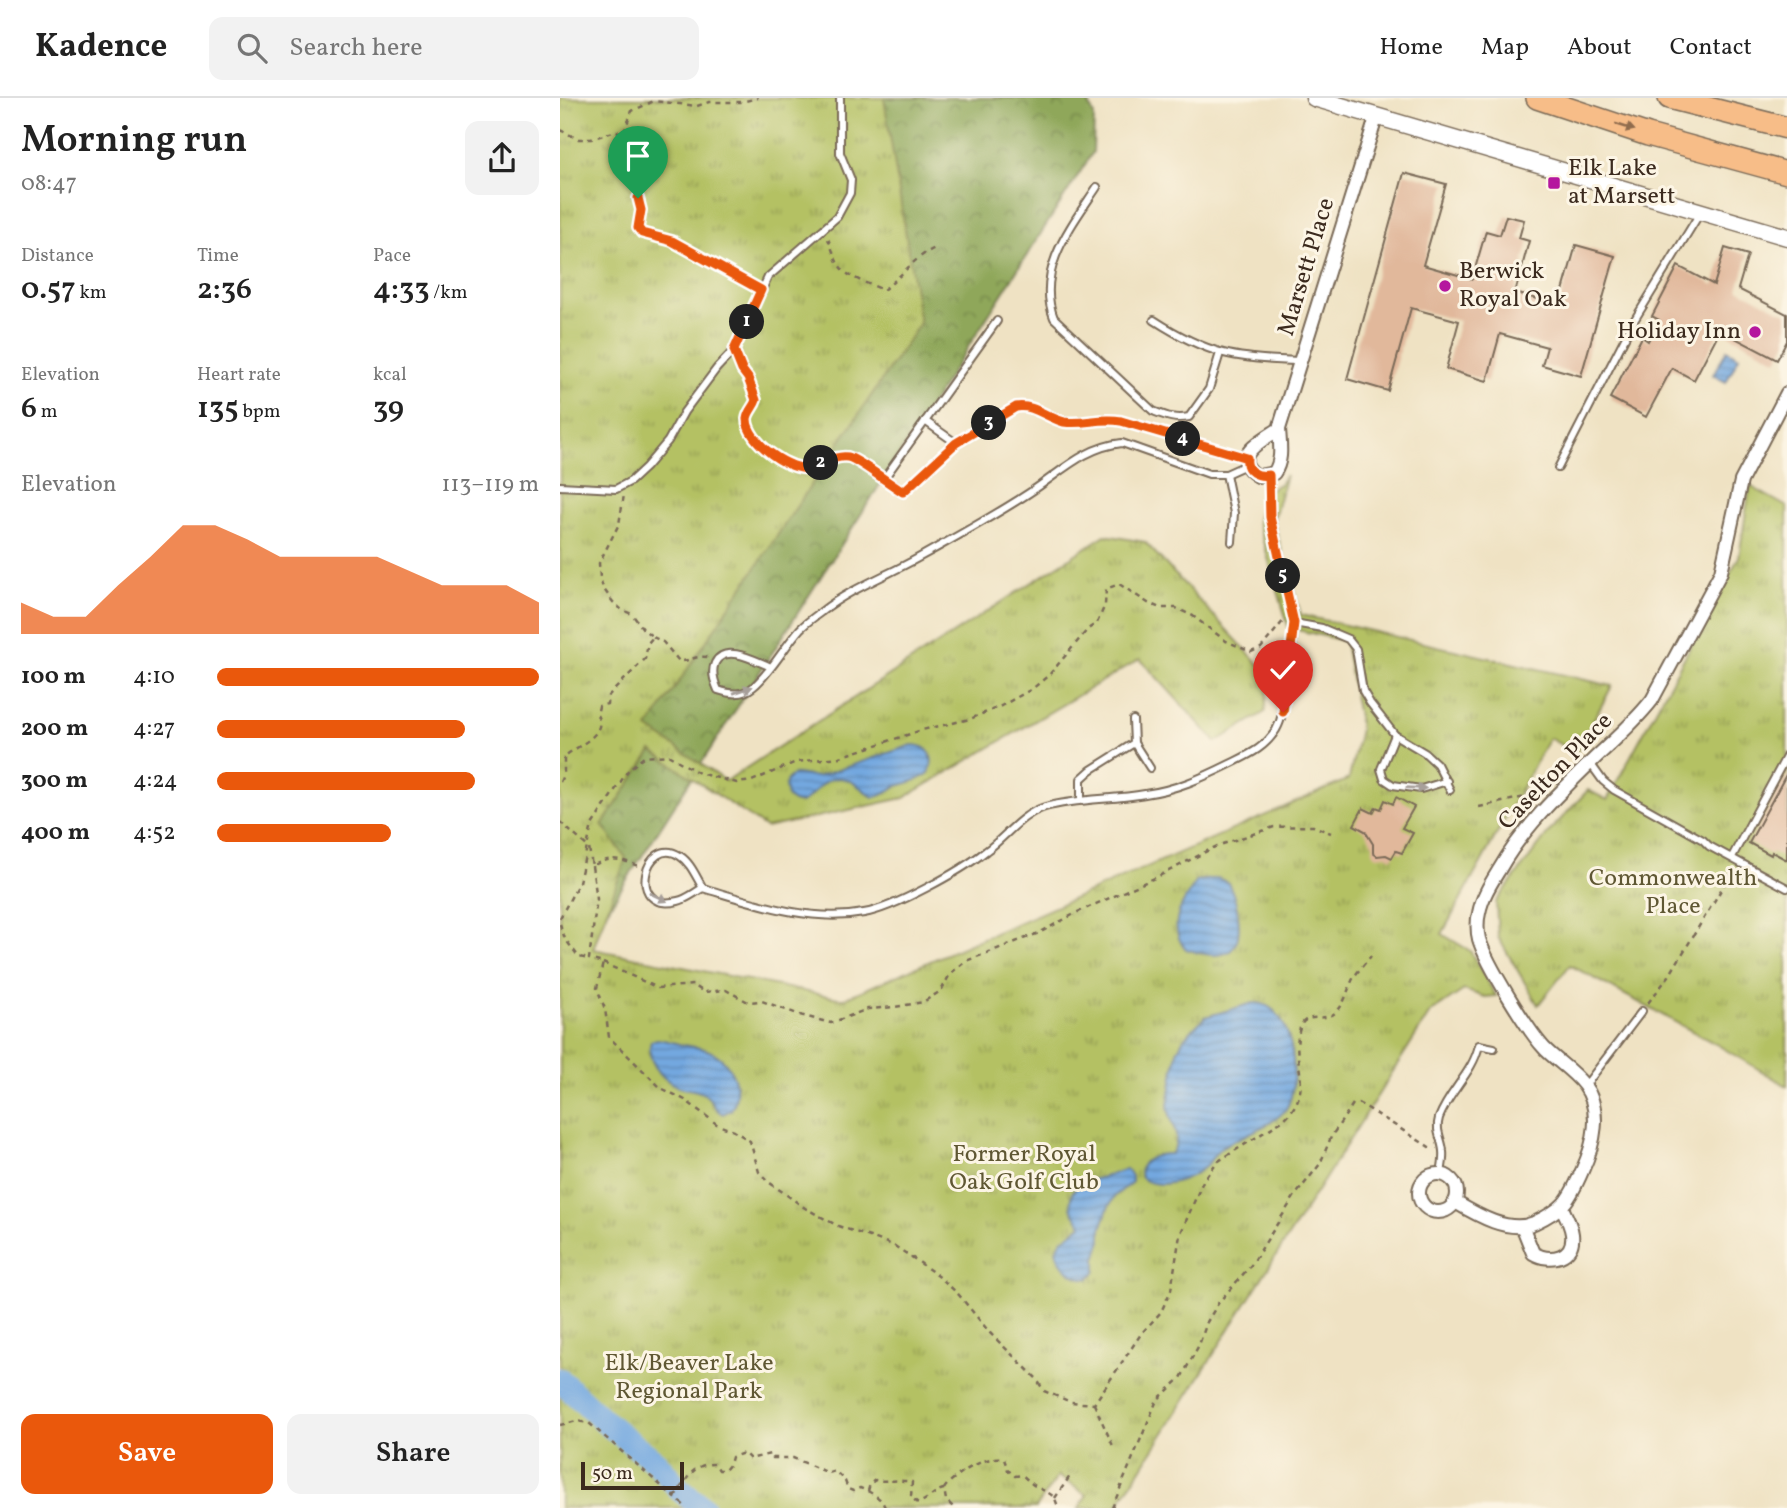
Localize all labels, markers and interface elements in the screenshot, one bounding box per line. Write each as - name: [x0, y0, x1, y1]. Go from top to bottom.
- search box: [209, 17, 699, 80]
- text: Kadence: [35, 25, 167, 71]
- icon: search: [233, 29, 271, 67]
- text: Search here: [289, 30, 423, 66]
- text: Home: [1379, 31, 1443, 65]
- text: Map: [1481, 31, 1529, 65]
- text: About: [1567, 31, 1632, 65]
- text: Contact: [1670, 31, 1752, 65]
- text: Morning run: [21, 115, 247, 168]
- button: share: [465, 121, 539, 195]
- one-way arrow: [1615, 123, 1636, 133]
- pin: [608, 126, 668, 198]
- icon: arrive: [619, 137, 657, 175]
- place label: Elk Lake at Marsett: [1568, 152, 1675, 214]
- text: 08:47: [21, 168, 77, 200]
- marker: Elk Lake at Marsett: [1546, 175, 1562, 191]
- street label: Marsett Place: [1270, 194, 1344, 340]
- text: Distance: [21, 243, 94, 269]
- text: Time: [197, 243, 239, 269]
- text: Pace: [373, 243, 411, 269]
- place label: Berwick Royal Oak: [1459, 255, 1567, 317]
- text: 0.57: [21, 269, 76, 311]
- text: 2:36: [197, 269, 252, 311]
- text: 4:33: [373, 269, 430, 311]
- marker: Berwick Royal Oak: [1437, 278, 1453, 294]
- text: km: [76, 280, 107, 306]
- text: /km: [430, 280, 467, 306]
- pin: 1: [730, 304, 764, 340]
- text: 1: [743, 308, 750, 334]
- place label: Holiday Inn: [1617, 315, 1741, 349]
- marker: Holiday Inn: [1747, 324, 1763, 340]
- text: Elevation: [21, 362, 100, 388]
- text: Heart rate: [197, 362, 281, 388]
- text: kcal: [373, 362, 407, 388]
- text: 6: [21, 388, 37, 430]
- text: 135: [197, 388, 239, 430]
- text: 39: [373, 388, 404, 430]
- text: m: [37, 399, 58, 425]
- text: bpm: [239, 399, 281, 425]
- pin: 3: [972, 406, 1006, 440]
- text: 3: [984, 409, 993, 435]
- pin: 4: [1166, 422, 1200, 456]
- text: 4: [1177, 425, 1188, 451]
- pin: 2: [804, 446, 838, 480]
- text: 2: [816, 449, 825, 475]
- text: Elevation: [21, 469, 117, 501]
- text: 113–119 m: [442, 469, 539, 501]
- pin: 5: [1266, 559, 1300, 594]
- text: 5: [1278, 562, 1287, 588]
- pin: [1253, 640, 1313, 712]
- icon: check: [1264, 651, 1302, 689]
- text: 100 m: [21, 661, 86, 693]
- text: 4:10: [133, 661, 175, 693]
- one-way arrow: [733, 684, 754, 695]
- street label: Caselton Place: [1491, 706, 1621, 838]
- text: 200 m: [21, 713, 88, 745]
- text: 4:27: [133, 713, 175, 745]
- text: 300 m: [21, 765, 88, 797]
- text: 4:24: [133, 765, 178, 797]
- one-way arrow: [1405, 782, 1427, 793]
- text: 400 m: [21, 817, 90, 849]
- text: 4:52: [133, 817, 176, 849]
- park label: Commonwealth Place: [1589, 862, 1757, 924]
- one-way arrow: [648, 891, 669, 903]
- park label: Former Royal Oak Golf Club: [949, 1138, 1099, 1200]
- park label: Elk/Beaver Lake Regional Park: [604, 1347, 774, 1409]
- button: Save: [21, 1414, 273, 1494]
- button: Share: [287, 1414, 539, 1494]
- scale bar: [581, 1459, 684, 1491]
- text: 50 m: [592, 1461, 633, 1487]

